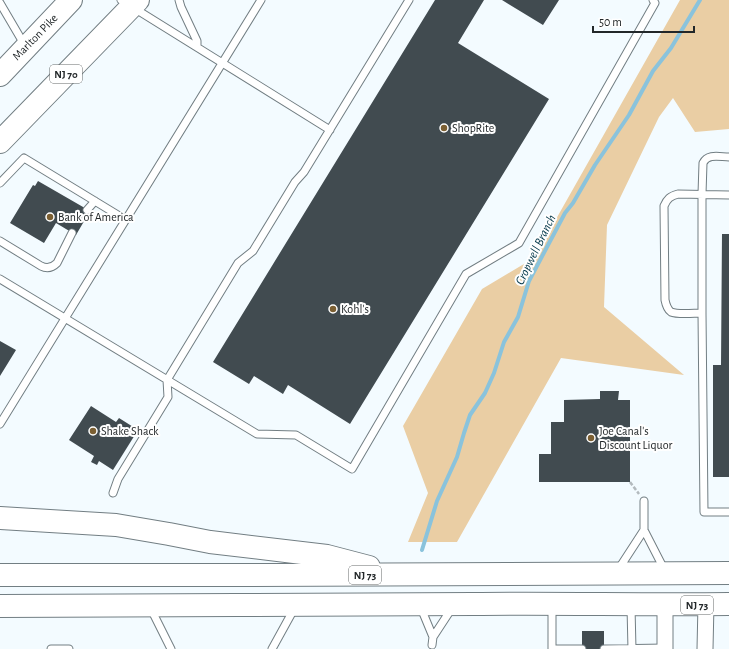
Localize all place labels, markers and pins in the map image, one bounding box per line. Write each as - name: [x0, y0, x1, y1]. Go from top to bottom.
- place label: ShopRite: [452, 122, 494, 134]
- marker: ShopRite: [439, 123, 449, 133]
- place label: Bank of America: [58, 211, 134, 223]
- marker: Bank of America: [45, 212, 55, 222]
- place label: Kohl's: [341, 303, 369, 315]
- marker: Kohl's: [328, 304, 338, 314]
- place label: Shake Shack: [101, 425, 159, 437]
- place label: Joe Canal's Discount Liquor: [599, 425, 673, 451]
- marker: Shake Shack: [88, 426, 98, 436]
- marker: Joe Canal's Discount Liquor: [586, 433, 596, 443]

